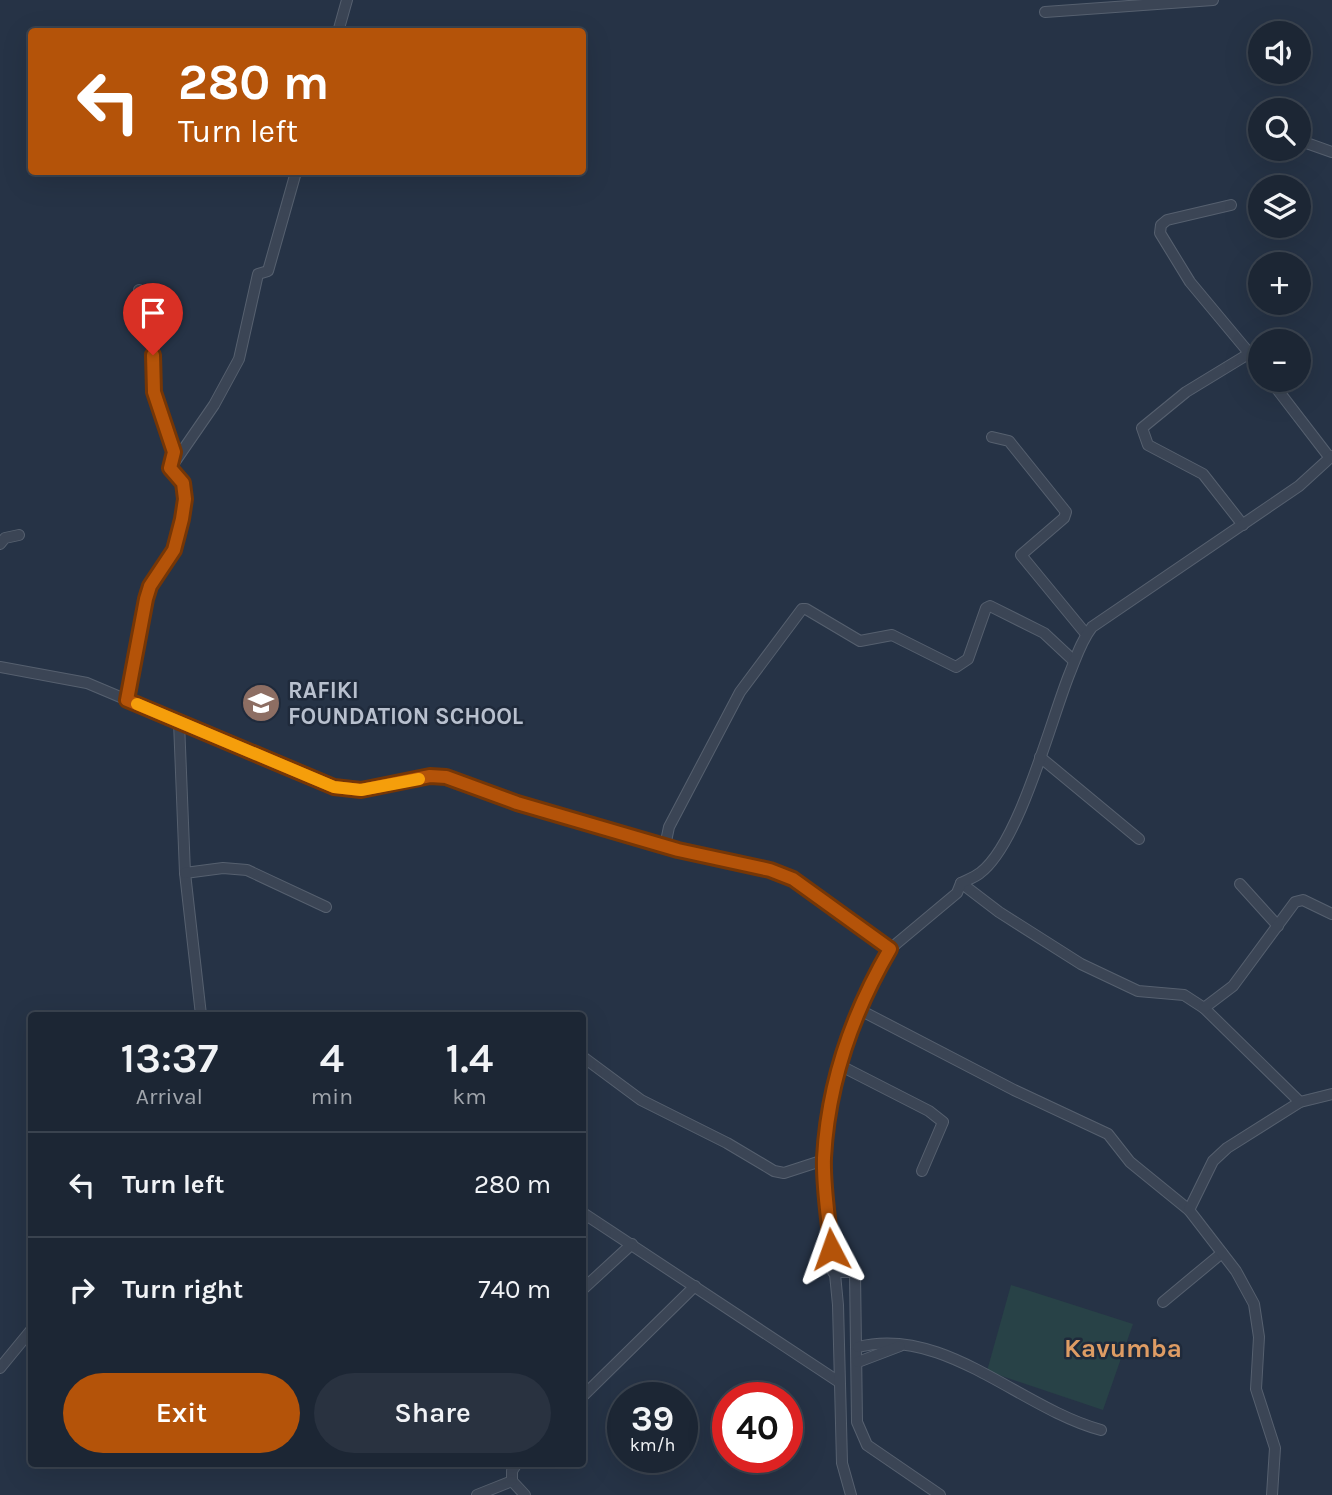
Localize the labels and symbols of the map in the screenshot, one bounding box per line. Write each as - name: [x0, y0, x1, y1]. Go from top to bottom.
- pin: [123, 283, 183, 355]
- place label: RAFIKI FOUNDATION SCHOOL: [288, 677, 523, 730]
- school or university icon: RAFIKI FOUNDATION SCHOOL: [240, 682, 282, 724]
- position arrow: [794, 1212, 868, 1286]
- district label: Kavumba: [1064, 1333, 1182, 1364]
- speed limit sign: 40: [712, 1382, 803, 1473]

